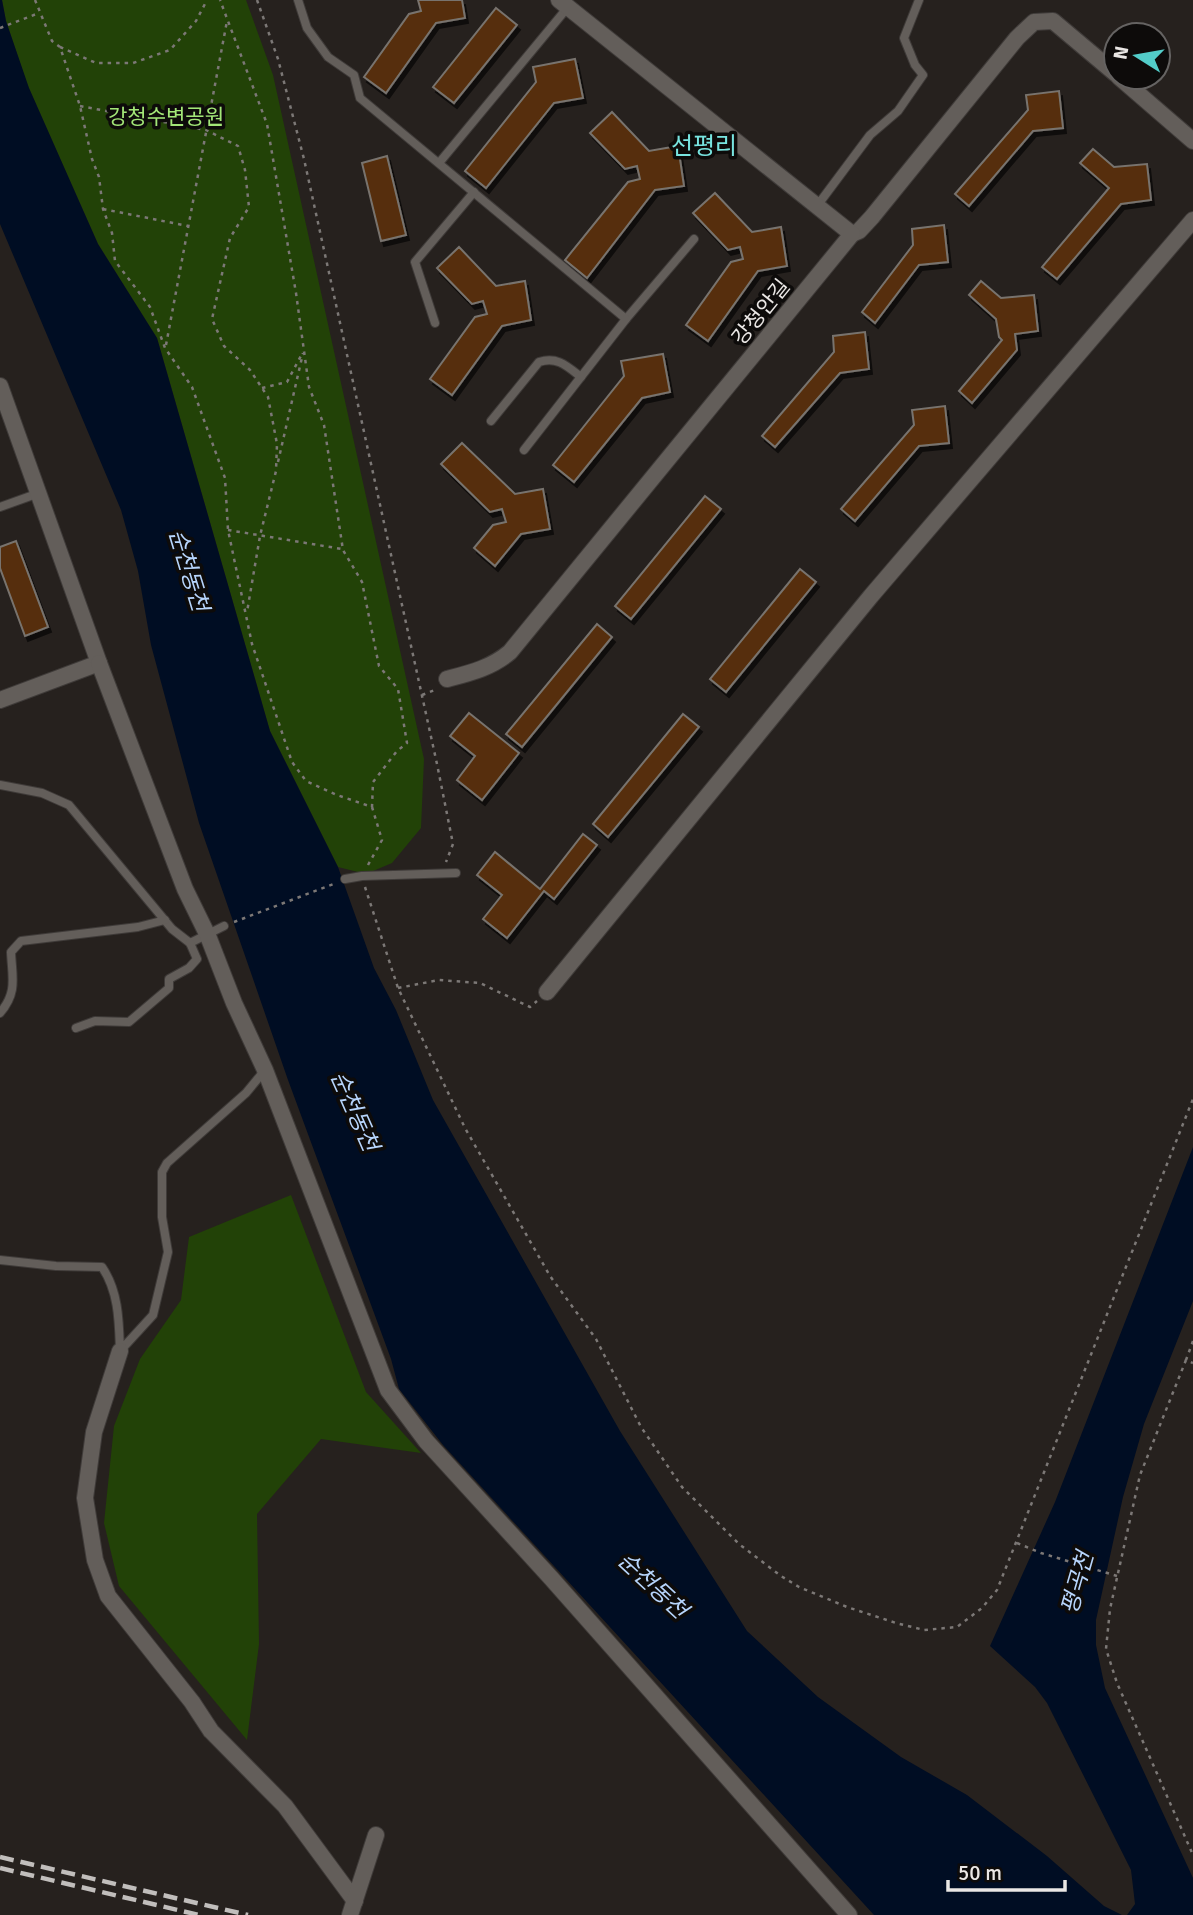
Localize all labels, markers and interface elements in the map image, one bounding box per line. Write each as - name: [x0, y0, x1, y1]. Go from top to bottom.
- north arrow: [1102, 21, 1172, 91]
- text: N: [1108, 44, 1134, 62]
- park label: 강청수변공원: [108, 104, 224, 130]
- district label: 선평리: [671, 131, 737, 161]
- street label: 강청안길: [727, 274, 795, 350]
- water label: 순천동천: [162, 525, 216, 618]
- water label: 순천동천: [324, 1067, 386, 1158]
- water label: 순천동천: [612, 1546, 696, 1627]
- water label: 평곡천: [1055, 1546, 1101, 1618]
- scale bar: [948, 1848, 1065, 1892]
- text: 50 m: [958, 1860, 1002, 1886]

